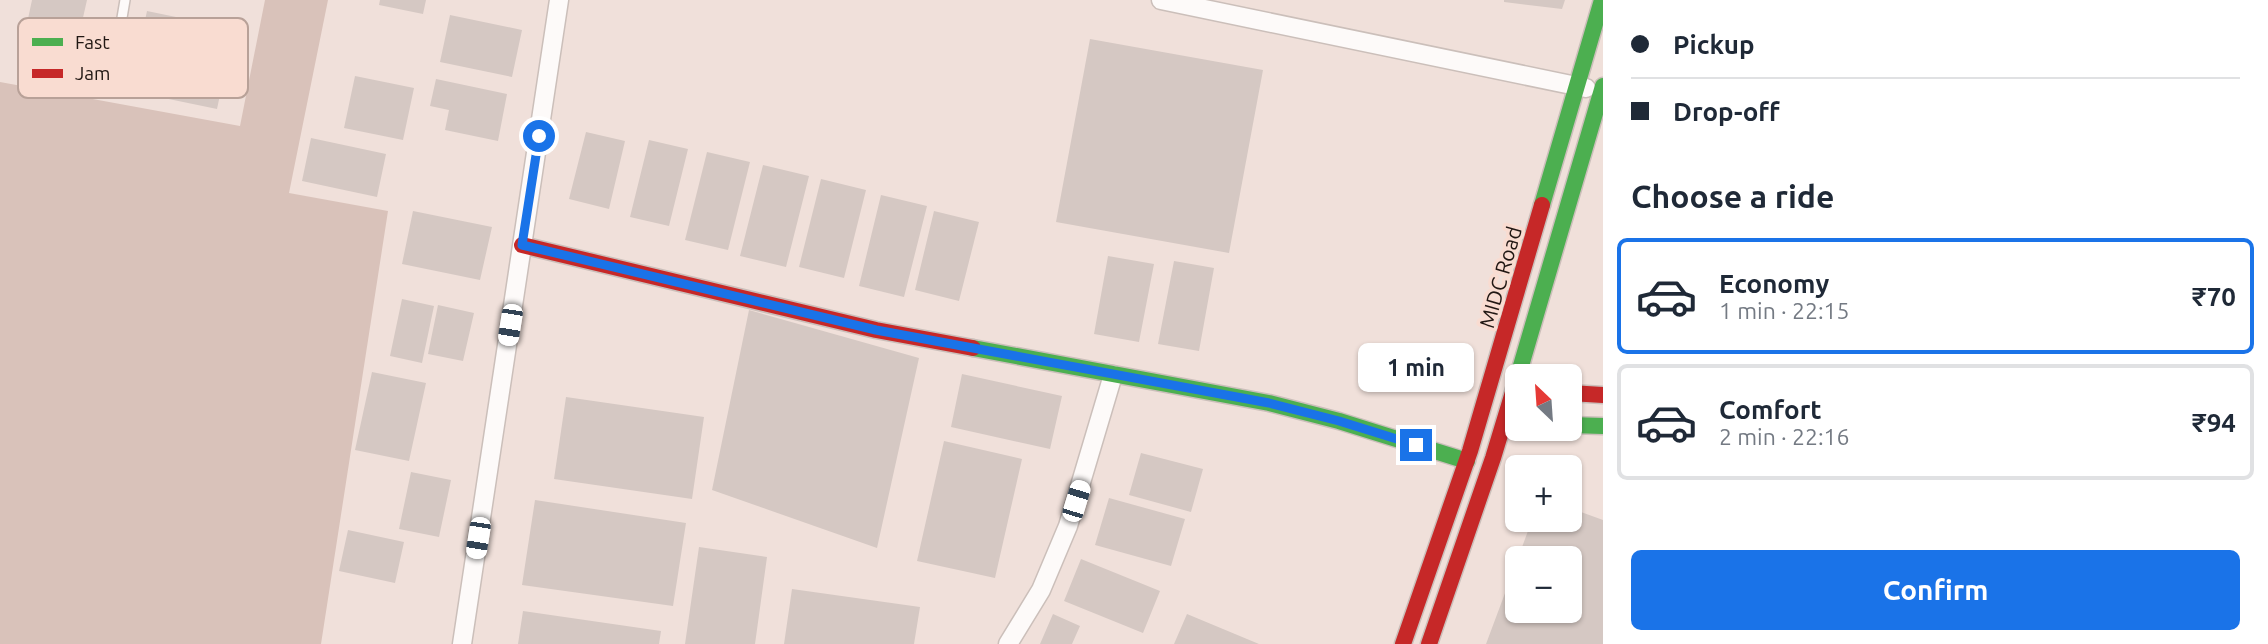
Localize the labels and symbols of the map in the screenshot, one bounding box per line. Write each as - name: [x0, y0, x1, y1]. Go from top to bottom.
- legend: [18, 18, 248, 98]
- text: Fast: [75, 31, 110, 53]
- text: Jam: [75, 62, 111, 84]
- route start: [523, 120, 555, 152]
- street label: MIDC Road: [1474, 223, 1526, 331]
- car: [497, 303, 524, 347]
- callout: 1 min: [1358, 344, 1474, 392]
- north arrow: [1505, 364, 1582, 441]
- route end: [1400, 429, 1432, 461]
- car: [1060, 478, 1093, 524]
- car: [465, 516, 492, 560]

